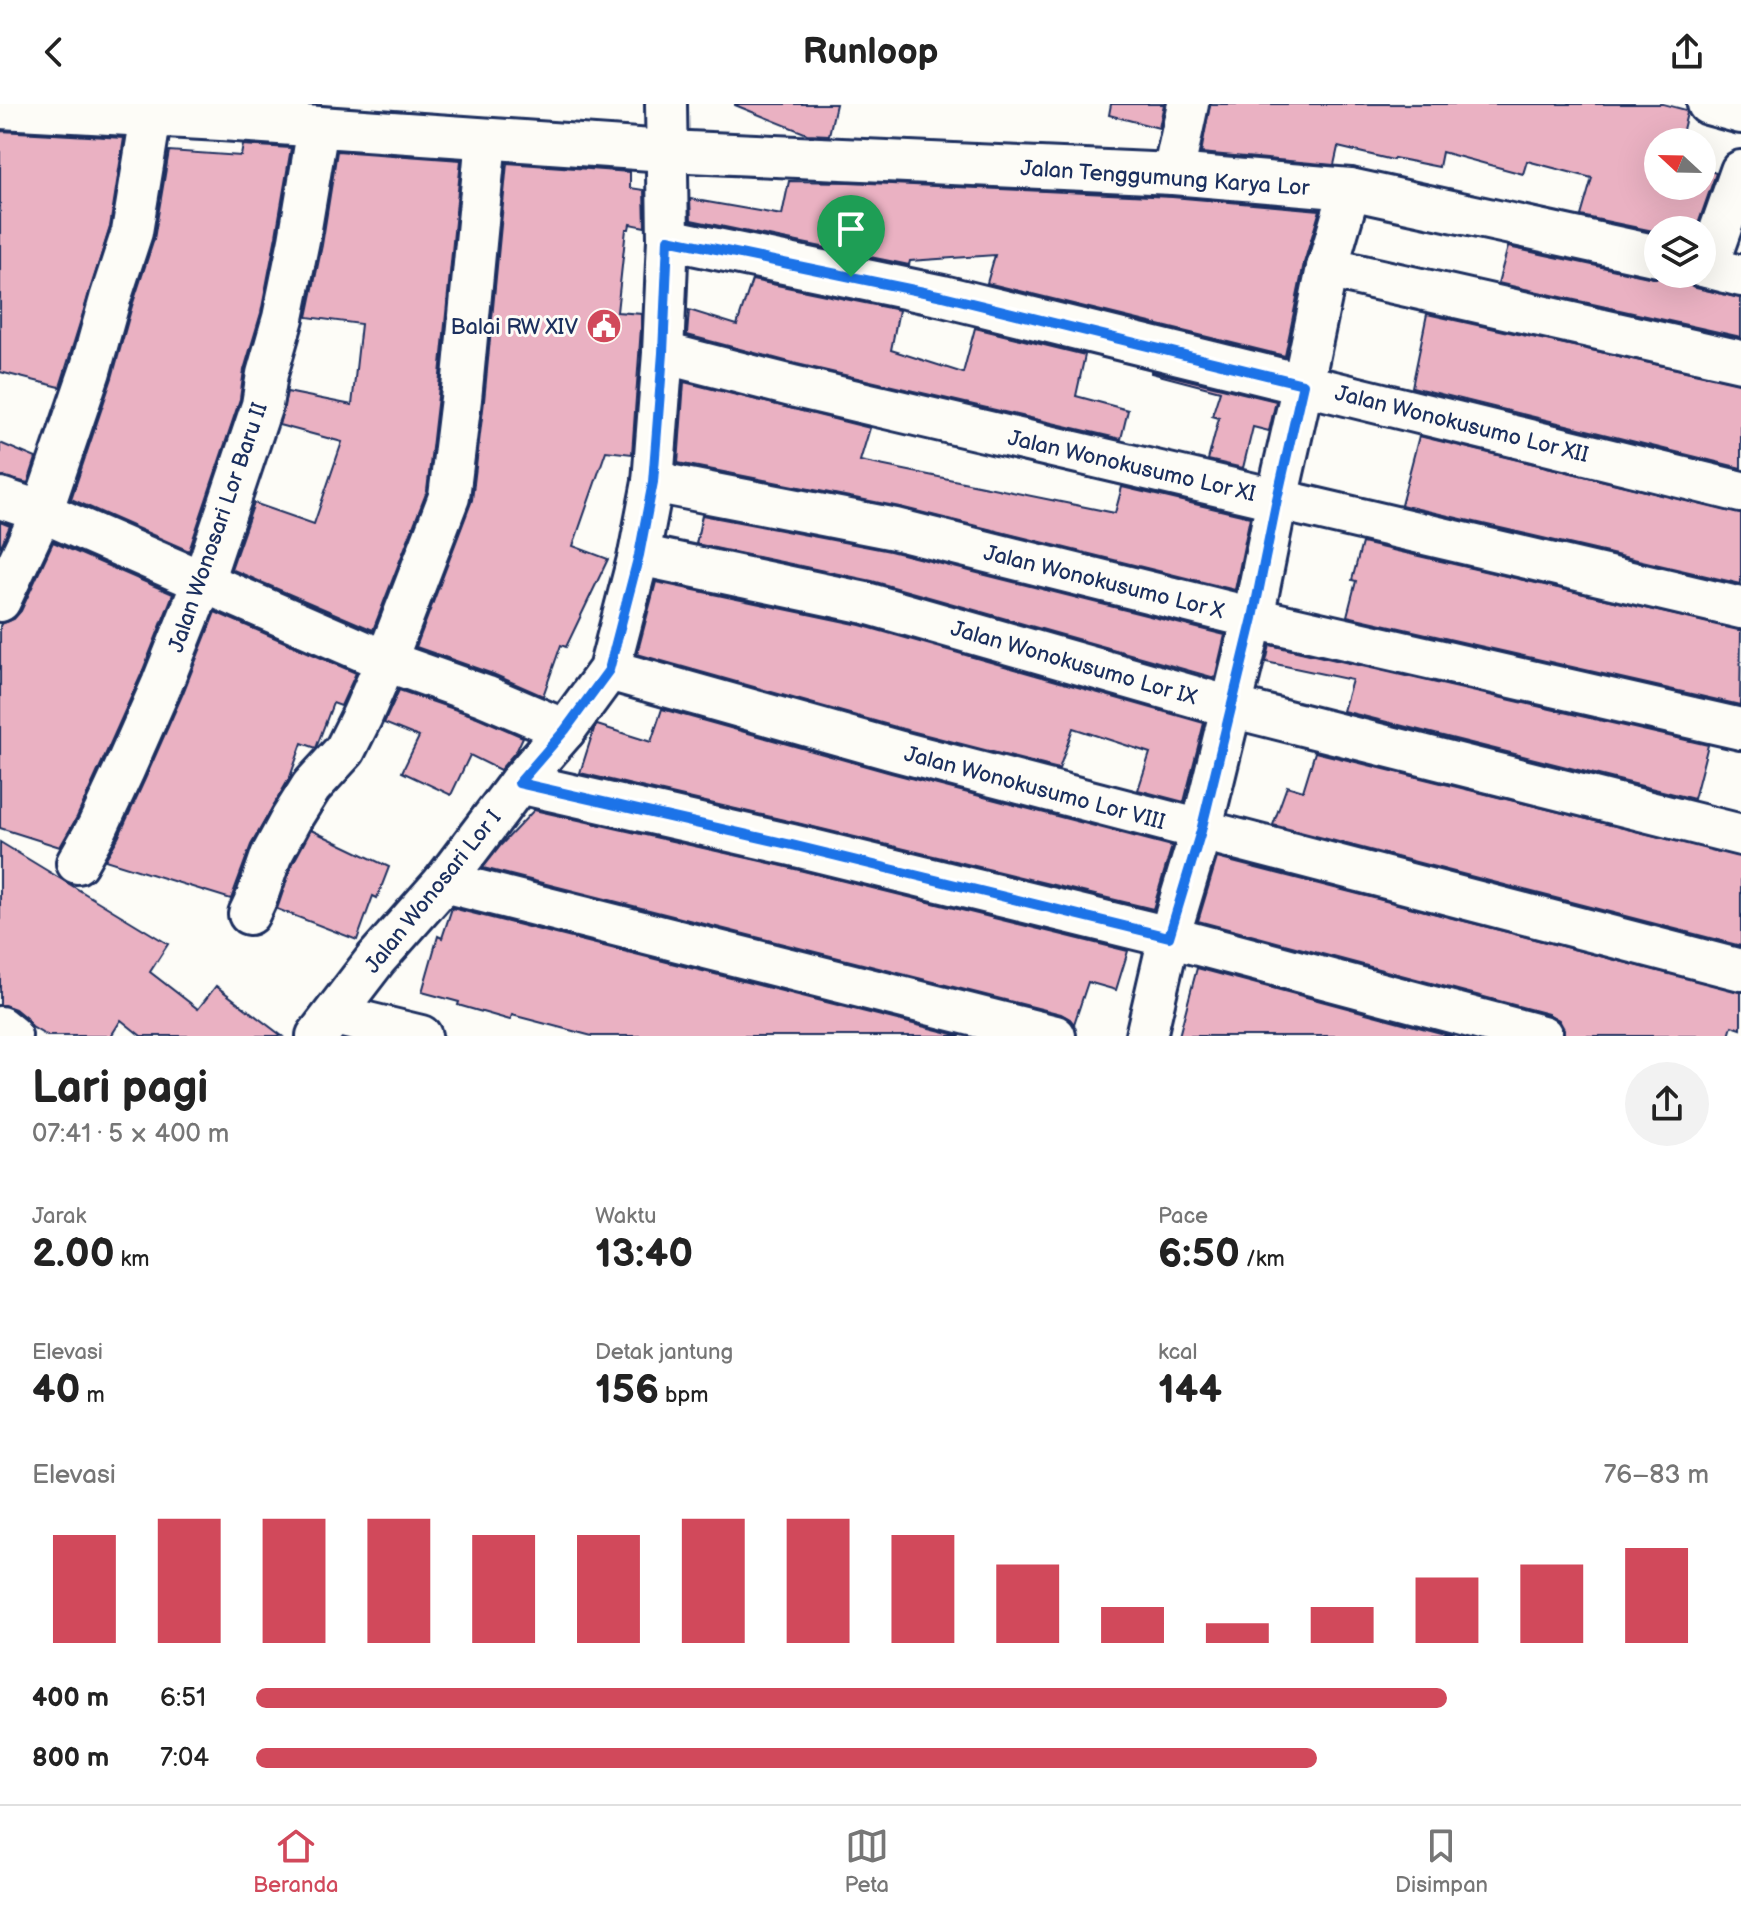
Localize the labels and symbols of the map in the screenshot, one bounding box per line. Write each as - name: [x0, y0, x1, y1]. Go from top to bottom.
- north arrow: [1644, 128, 1716, 200]
- street label: Jalan Tenggumung Karya Lor: [1020, 155, 1311, 202]
- pin: [817, 195, 885, 277]
- public building icon: Balai RW XIV: [585, 307, 623, 345]
- place label: Balai RW XIV: [450, 314, 578, 341]
- street label: Jalan Wonokusumo Lor XII: [1332, 380, 1591, 469]
- street label: Jalan Wonosari Lor Baru II: [163, 399, 274, 656]
- street label: Jalan Wonokusumo Lor XI: [1005, 425, 1258, 508]
- street label: Jalan Wonokusumo Lor X: [981, 540, 1227, 626]
- street label: Jalan Wonokusumo Lor IX: [947, 615, 1200, 712]
- street label: Jalan Wonokusumo Lor VIII: [901, 741, 1168, 836]
- street label: Jalan Wonosari Lor I: [359, 805, 507, 979]

